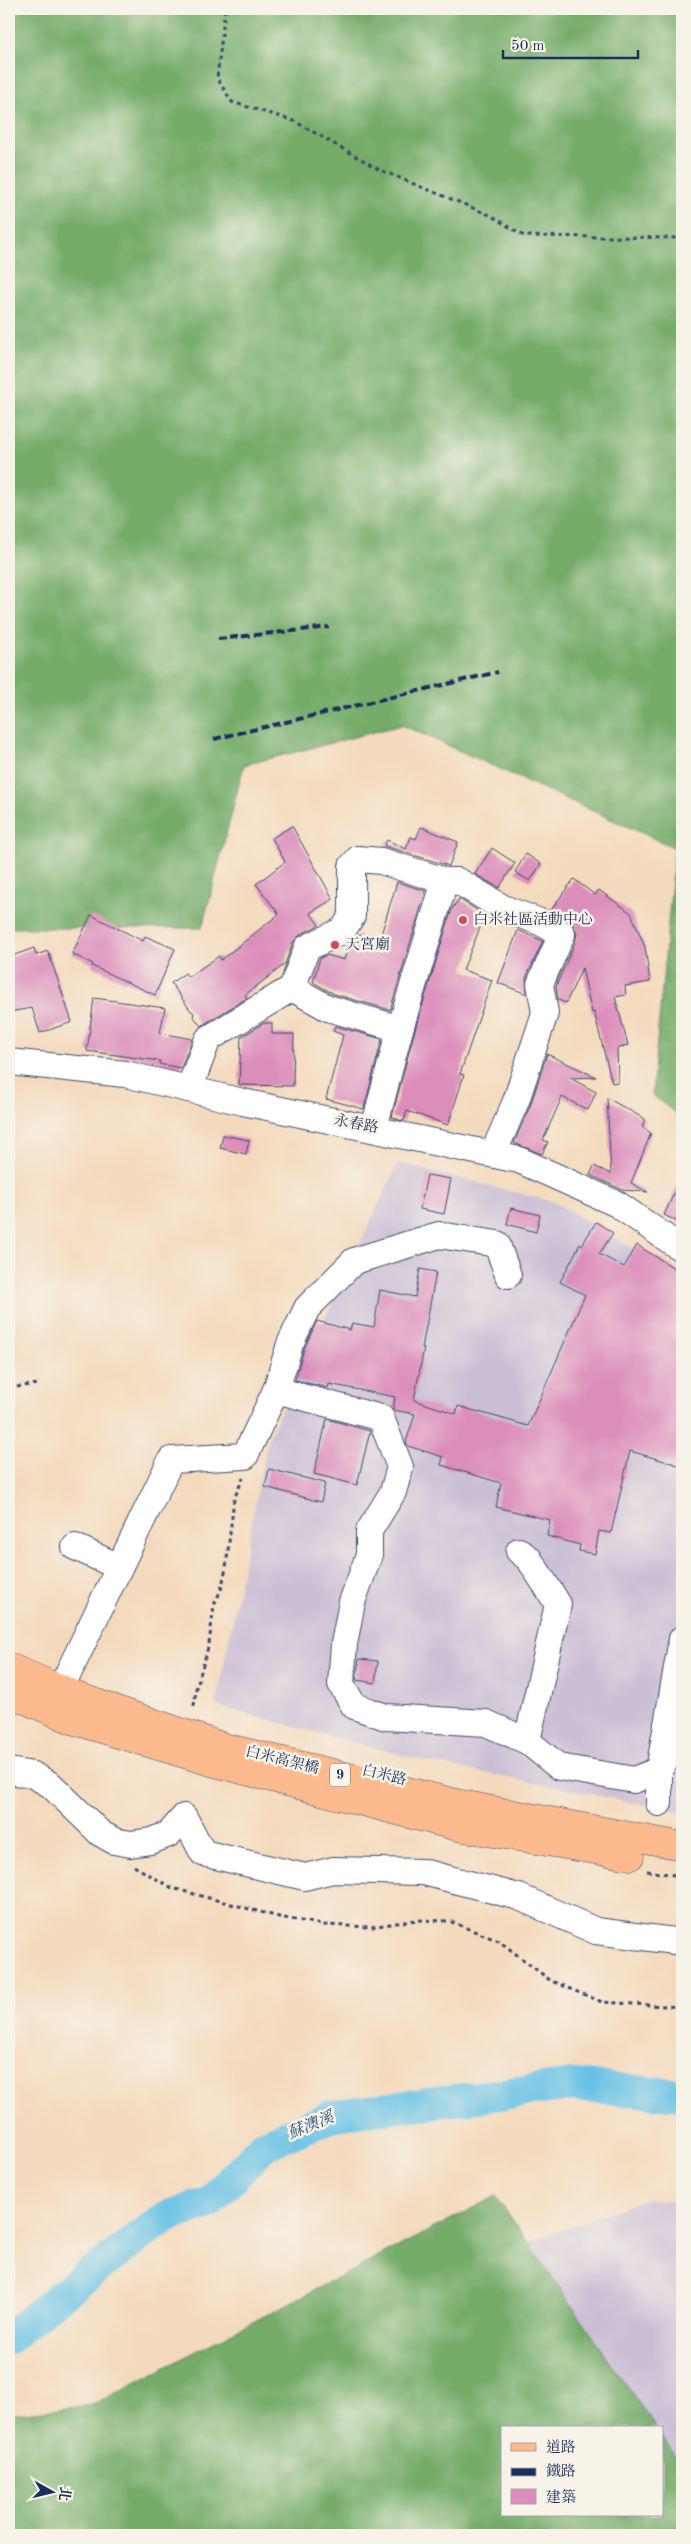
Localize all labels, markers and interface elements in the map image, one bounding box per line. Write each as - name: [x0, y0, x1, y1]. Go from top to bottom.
- scale bar: [503, 28, 638, 60]
- text: 50 m: [511, 39, 545, 54]
- place label: 白米社區活動中心: [473, 911, 593, 928]
- marker: 白米社區活動中心: [457, 914, 469, 926]
- place label: 天宮廟: [345, 936, 390, 953]
- marker: 天宮廟: [329, 939, 341, 951]
- street label: 永春路: [332, 1111, 380, 1137]
- street label: 白米高架橋: [244, 1743, 321, 1777]
- street label: 白米路: [360, 1761, 408, 1789]
- road number: 9: [330, 1764, 350, 1786]
- water label: 蘇澳溪: [285, 2107, 338, 2142]
- legend: [501, 2426, 664, 2516]
- text: 道路: [546, 2439, 576, 2456]
- text: 鐵路: [546, 2463, 576, 2480]
- north arrow: [28, 2466, 78, 2516]
- text: 北: [56, 2486, 73, 2502]
- text: 建築: [546, 2489, 576, 2506]

